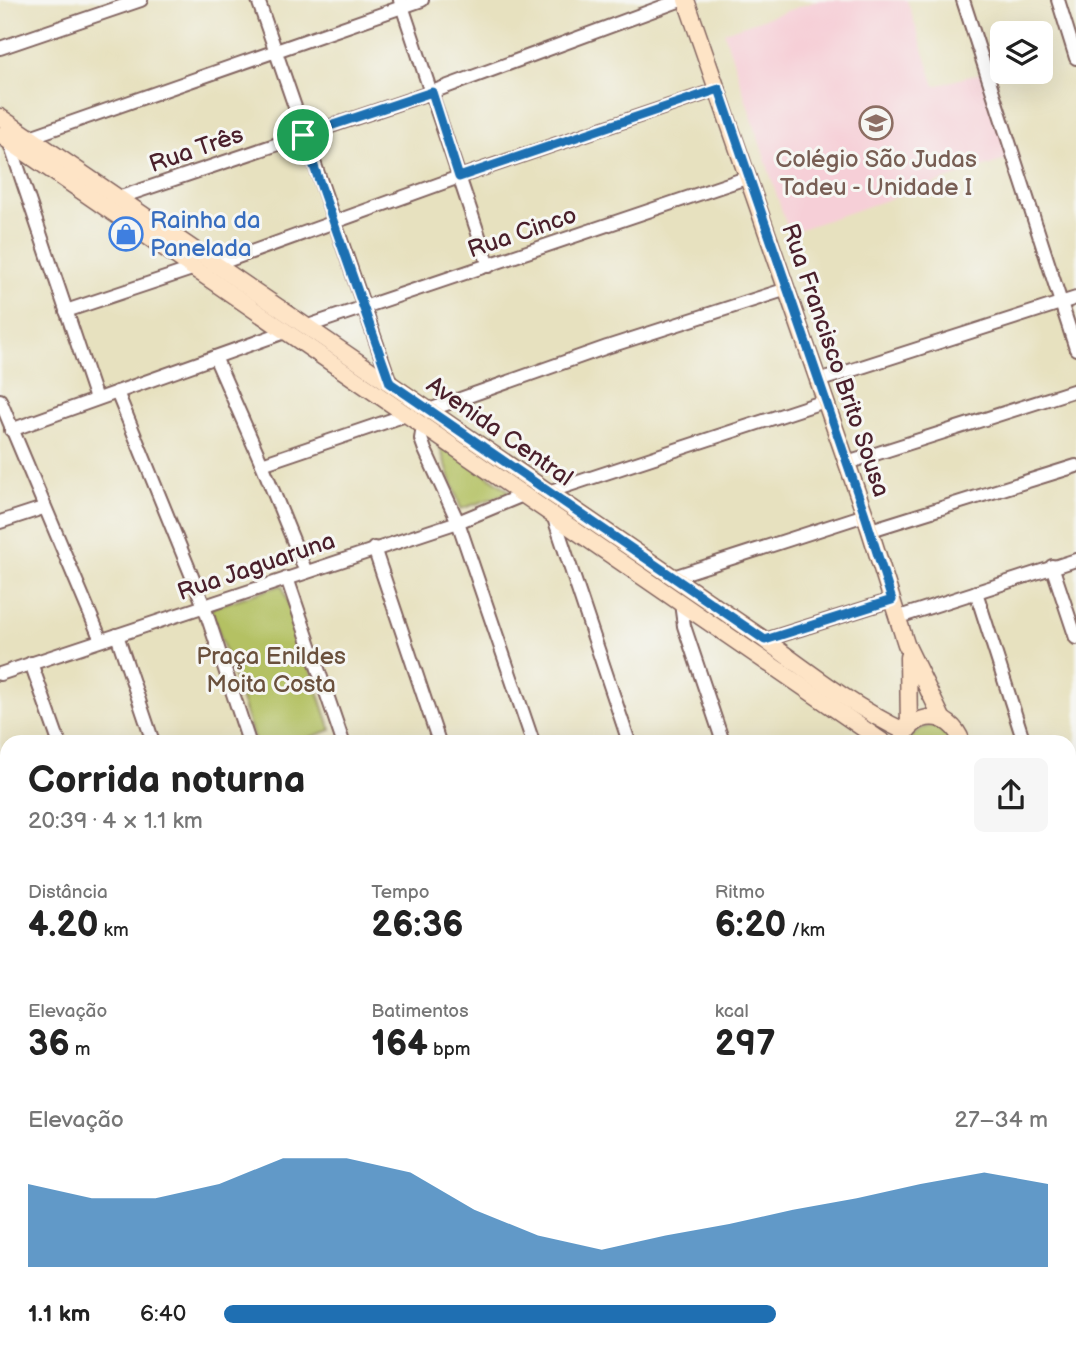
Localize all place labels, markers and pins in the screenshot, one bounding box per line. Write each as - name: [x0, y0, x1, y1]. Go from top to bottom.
- school or university icon: Colégio São Judas Tadeu - Unidade I: [857, 104, 895, 142]
- pin: [273, 105, 333, 165]
- place label: Colégio São Judas Tadeu - Unidade I: [775, 145, 977, 202]
- place label: Rainha da Panelada: [150, 206, 260, 263]
- shop icon: Rainha da Panelada: [107, 215, 145, 253]

